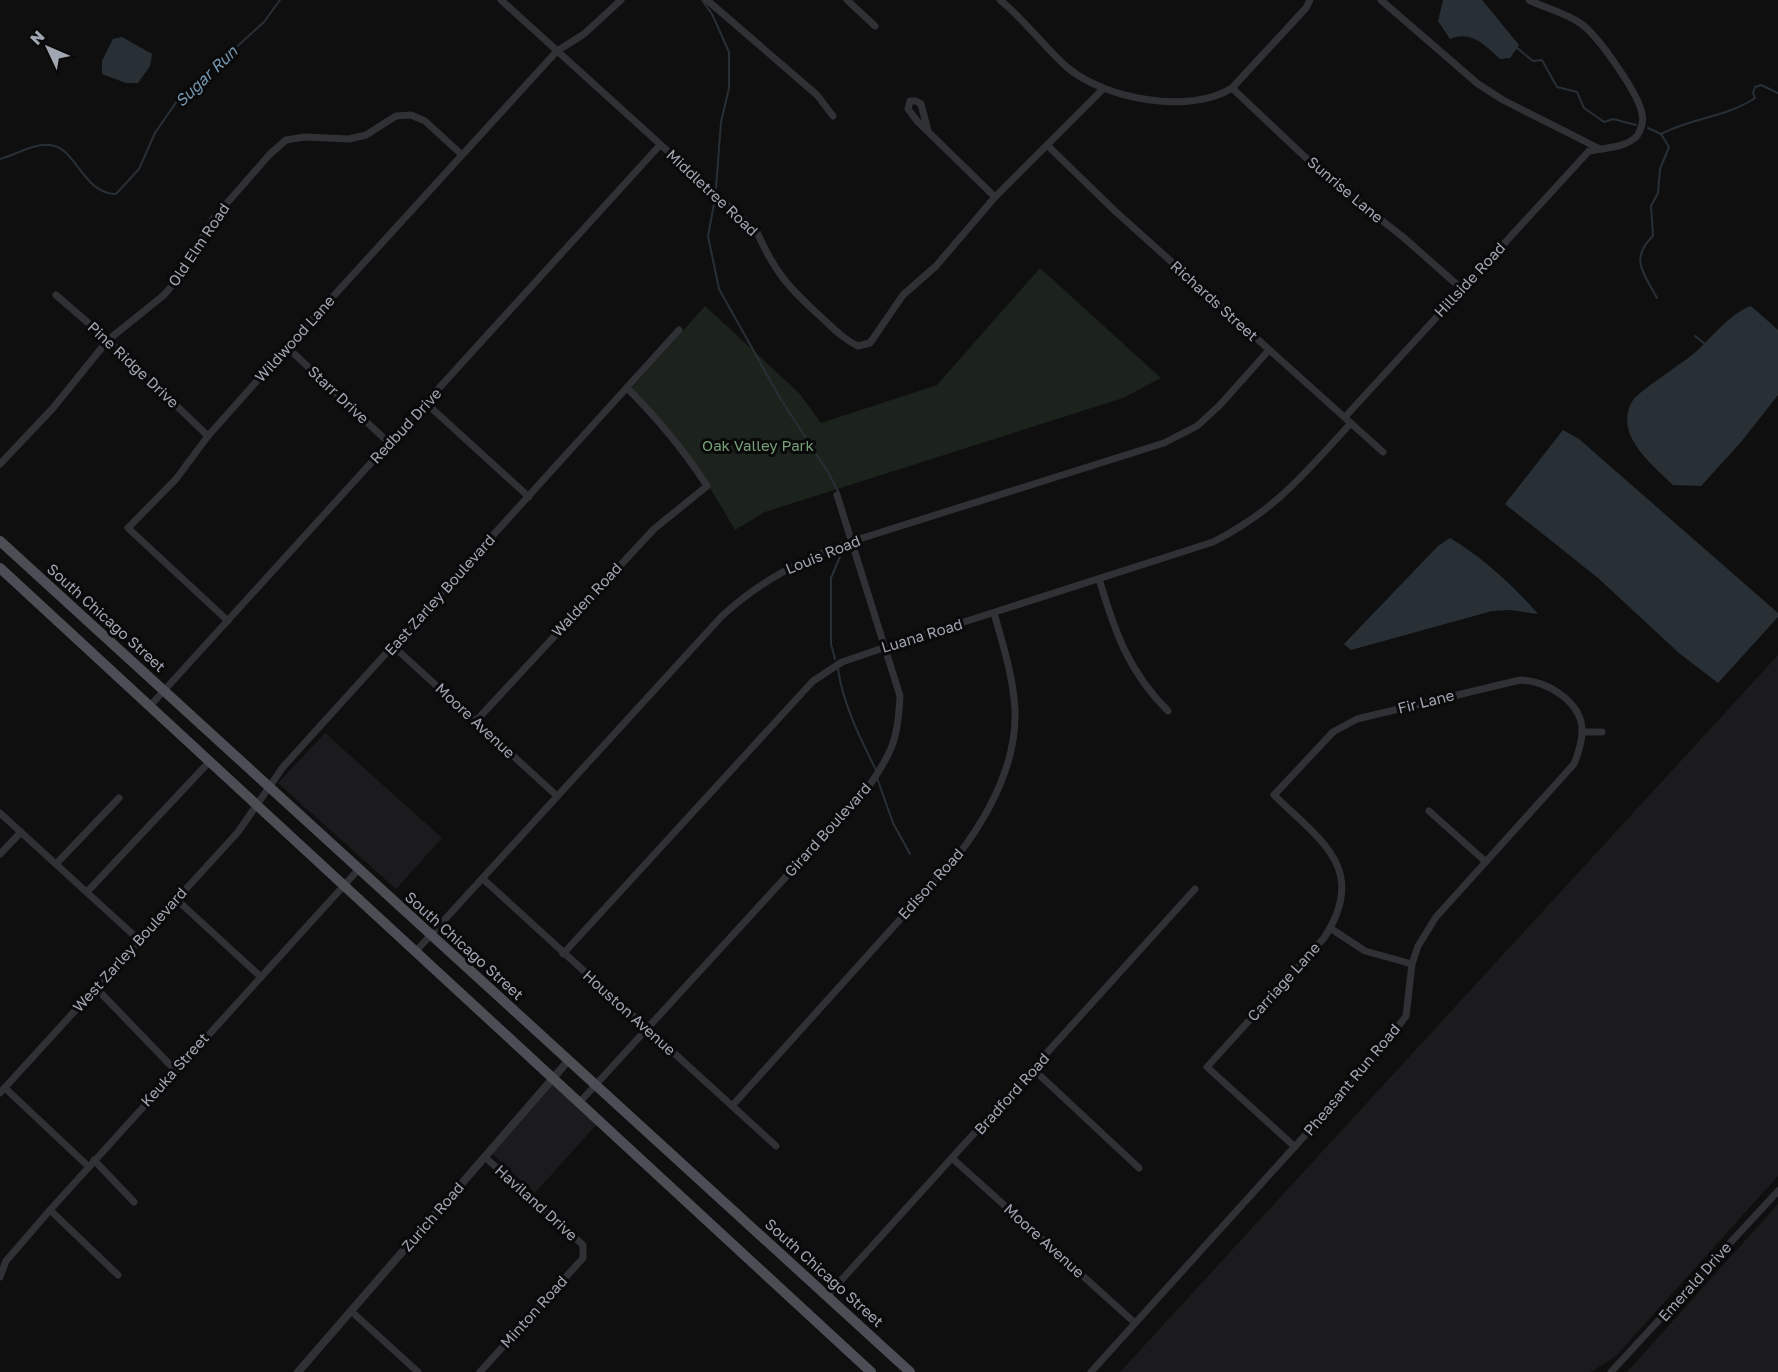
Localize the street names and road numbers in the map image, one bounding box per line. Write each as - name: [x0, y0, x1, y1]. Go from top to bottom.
- street label: Middletree Road: [663, 145, 762, 239]
- street label: Sunrise Lane: [1304, 152, 1387, 226]
- street label: Old Elm Road: [164, 199, 233, 289]
- street label: Hillside Road: [1430, 238, 1508, 320]
- street label: Richards Street: [1167, 256, 1262, 344]
- street label: Wildwood Lane: [251, 291, 338, 385]
- street label: Pine Ridge Drive: [84, 318, 183, 411]
- street label: Starr Drive: [305, 362, 373, 427]
- street label: Redbud Drive: [366, 384, 445, 467]
- street label: East Zarley Boulevard: [380, 530, 498, 658]
- street label: Louis Road: [783, 531, 863, 577]
- street label: South Chicago Street: [44, 559, 170, 675]
- street label: Walden Road: [547, 559, 625, 640]
- street label: Luana Road: [879, 614, 965, 656]
- street label: Moore Avenue: [432, 679, 519, 762]
- street label: Fir Lane: [1396, 685, 1456, 717]
- street label: Girard Boulevard: [780, 779, 874, 880]
- street label: Edison Road: [894, 844, 967, 922]
- street label: West Zarley Boulevard: [69, 883, 190, 1015]
- street label: South Chicago Street: [402, 887, 528, 1003]
- street label: Carriage Lane: [1243, 938, 1323, 1024]
- street label: Houston Avenue: [580, 966, 680, 1059]
- street label: Pheasant Run Road: [1299, 1020, 1403, 1139]
- street label: Keuka Street: [137, 1029, 212, 1110]
- street label: Bradford Road: [970, 1049, 1052, 1138]
- street label: Haviland Drive: [492, 1161, 582, 1244]
- street label: Zurich Road: [397, 1178, 467, 1255]
- street label: Moore Avenue: [1001, 1199, 1089, 1281]
- street label: South Chicago Street: [762, 1214, 888, 1330]
- street label: Emerald Drive: [1654, 1238, 1735, 1325]
- street label: Minton Road: [496, 1272, 570, 1351]

